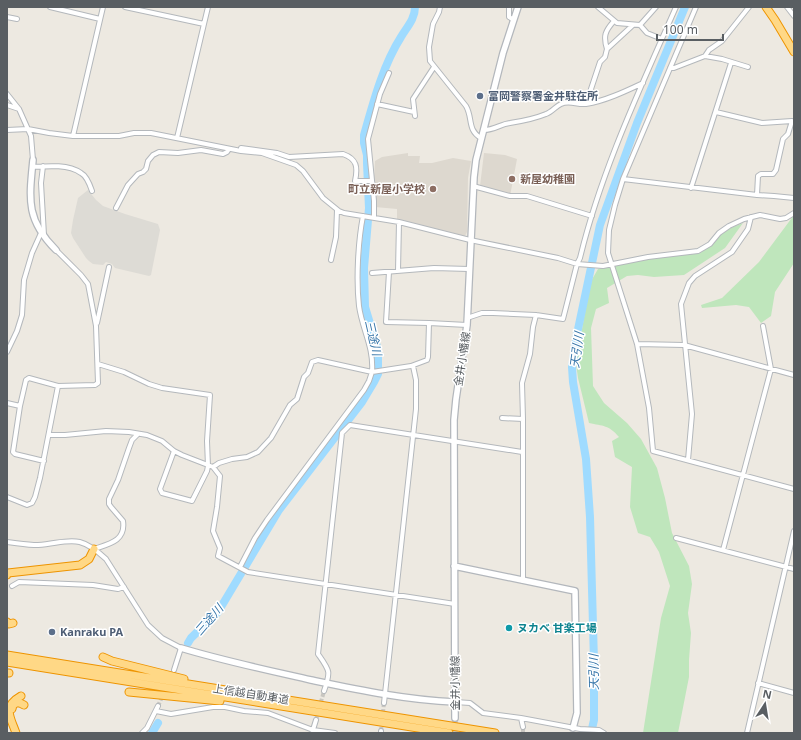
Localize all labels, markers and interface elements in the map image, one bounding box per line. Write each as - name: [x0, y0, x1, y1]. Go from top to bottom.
- scale bar: [657, 16, 723, 42]
- text: 100 m: [663, 21, 698, 38]
- place label: 富岡警察署金井駐在所: [488, 88, 598, 103]
- marker: 富岡警察署金井駐在所: [475, 91, 485, 101]
- place label: 新屋幼稚園: [520, 171, 575, 186]
- marker: 新屋幼稚園: [507, 174, 517, 184]
- place label: 町立新屋小学校: [348, 181, 425, 196]
- marker: 町立新屋小学校: [428, 184, 438, 194]
- water label: 三途川: [361, 318, 386, 359]
- water label: 天引川: [566, 329, 588, 369]
- street label: 金井小幡線: [450, 331, 473, 387]
- water label: 三途川: [190, 599, 228, 639]
- place label: ヌカベ 甘楽工場: [517, 620, 597, 635]
- marker: ヌカベ 甘楽工場: [504, 623, 514, 633]
- place label: Kanraku PA: [60, 624, 123, 639]
- marker: Kanraku PA: [47, 627, 57, 637]
- water label: 天引川: [585, 652, 602, 690]
- street label: 金井小幡線: [447, 656, 462, 711]
- street label: 上信越自動車道: [212, 680, 290, 707]
- north arrow: [745, 684, 785, 724]
- text: N: [761, 685, 773, 702]

